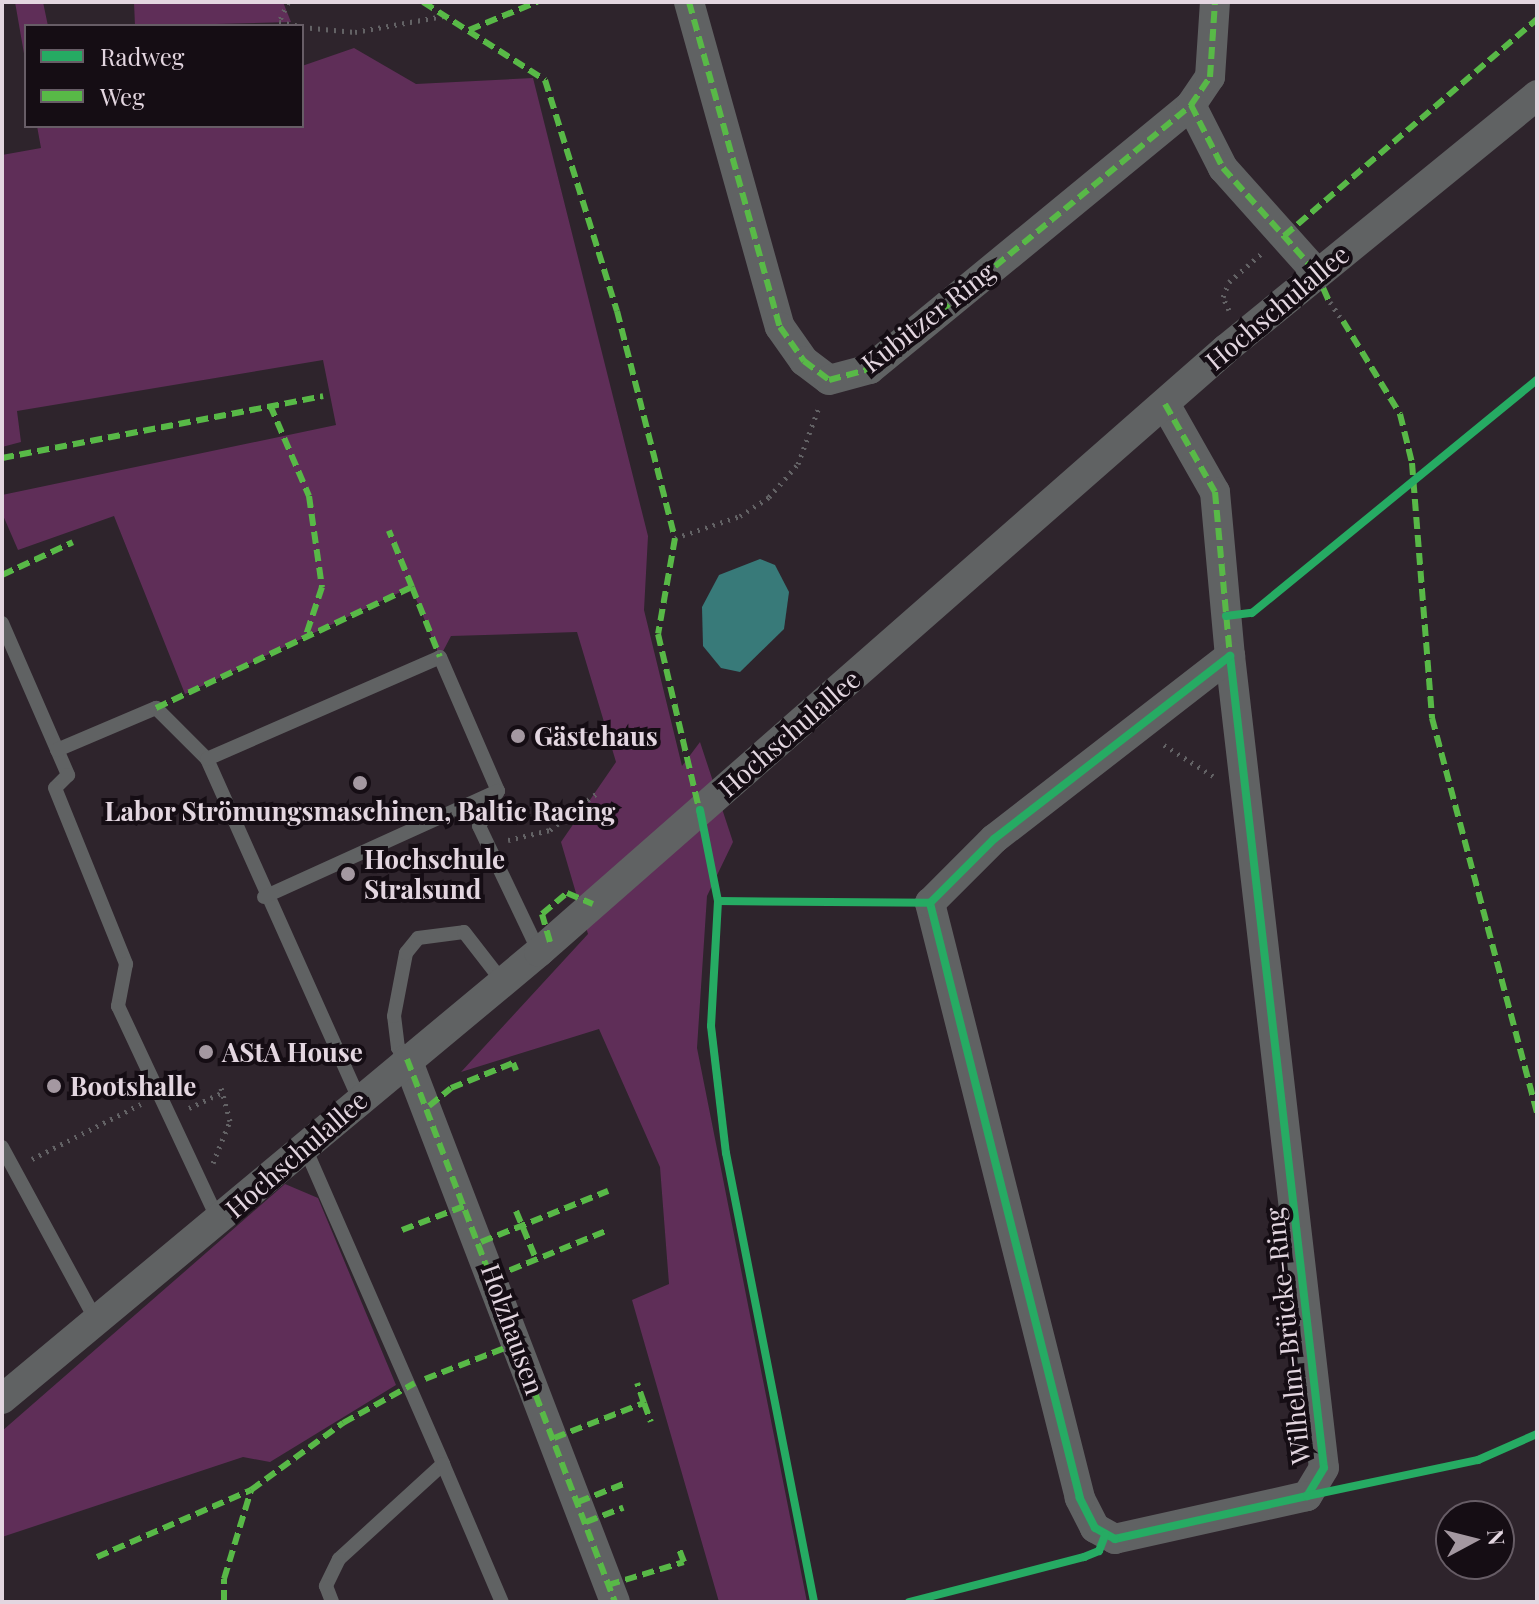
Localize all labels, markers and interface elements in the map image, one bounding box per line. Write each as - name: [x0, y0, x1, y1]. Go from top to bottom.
- legend: [24, 24, 304, 128]
- text: Radweg: [100, 40, 185, 72]
- text: Weg: [100, 80, 145, 112]
- street label: Hochschulallee: [1199, 238, 1355, 376]
- street label: Kubitzer Ring: [855, 255, 1001, 379]
- street label: Hochschulallee: [712, 663, 866, 803]
- place label: Gästehaus: [534, 720, 658, 752]
- marker: Gästehaus: [509, 727, 527, 745]
- marker: Labor Strömungsmaschinen, Baltic Racing: [351, 774, 369, 792]
- place label: Labor Strömungsmaschinen, Baltic Racing: [104, 795, 616, 827]
- place label: Hochschule Stralsund: [364, 843, 505, 904]
- marker: Hochschule Stralsund: [339, 865, 357, 883]
- place label: AStA House: [222, 1036, 363, 1068]
- marker: AStA House: [197, 1043, 215, 1061]
- place label: Bootshalle: [70, 1070, 196, 1102]
- marker: Bootshalle: [45, 1077, 63, 1095]
- street label: Hochschulallee: [219, 1084, 373, 1224]
- street label: Wilhelm-Brücke-Ring: [1258, 1206, 1316, 1466]
- street label: Holzhausen: [475, 1259, 551, 1399]
- north arrow: [1435, 1500, 1515, 1580]
- text: N: [1481, 1528, 1513, 1547]

